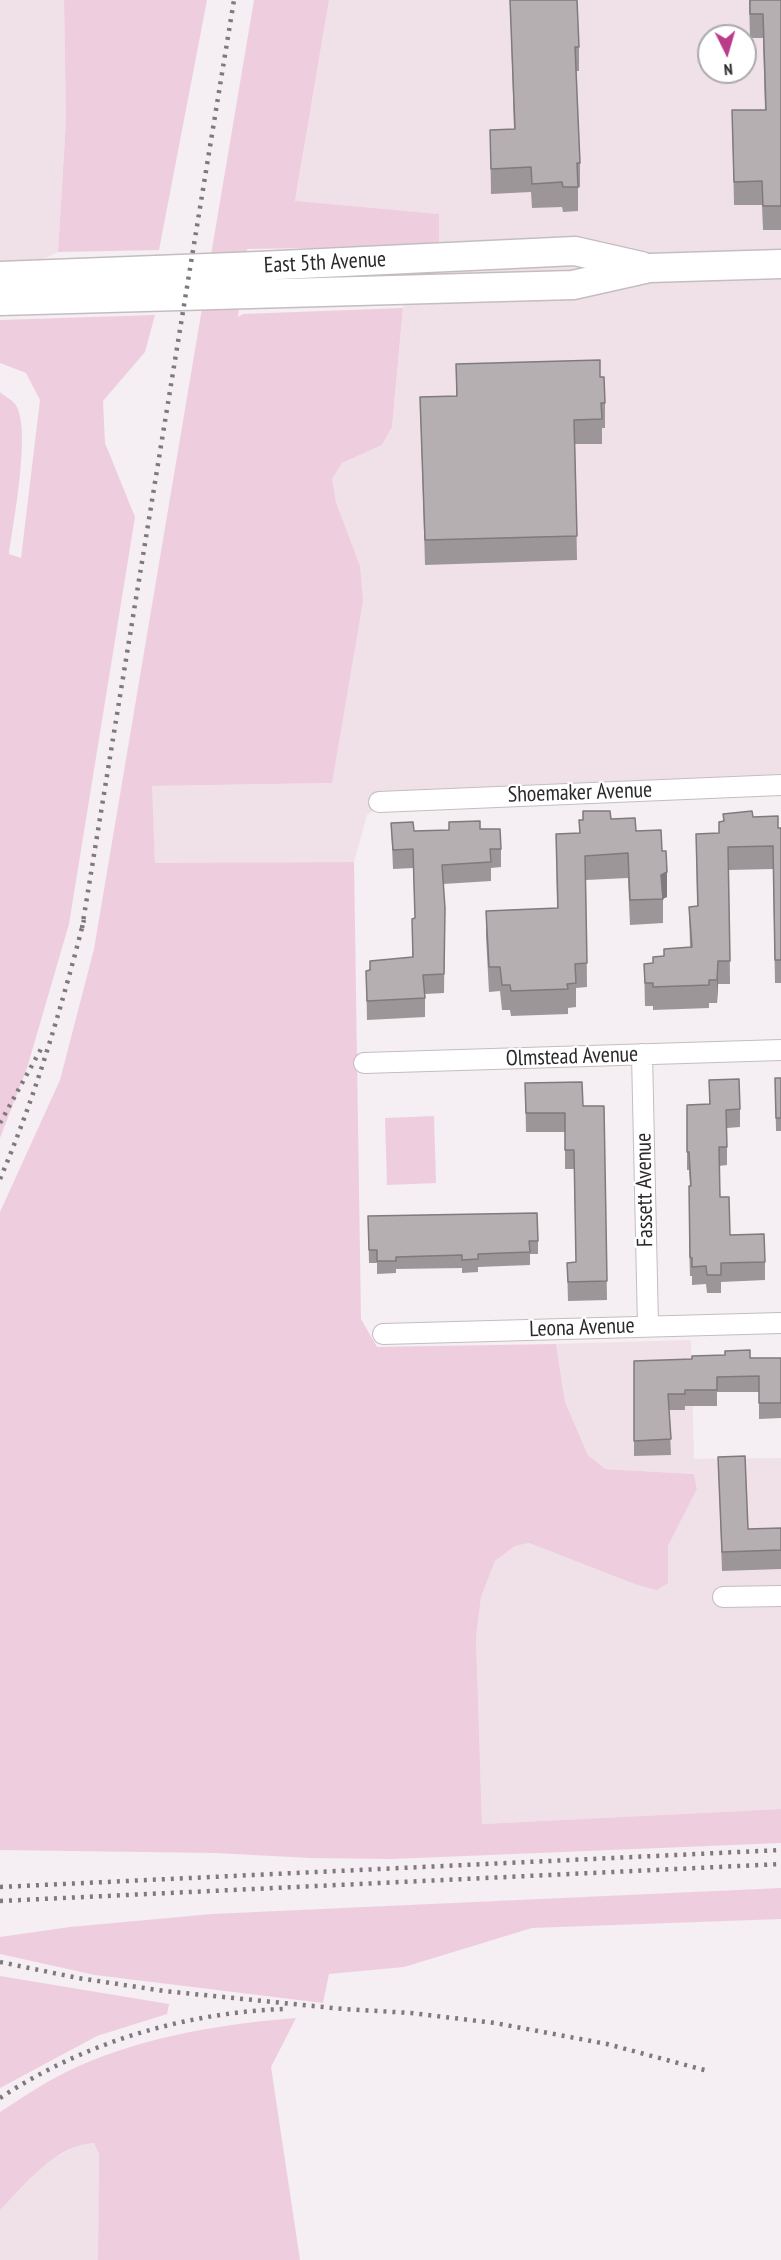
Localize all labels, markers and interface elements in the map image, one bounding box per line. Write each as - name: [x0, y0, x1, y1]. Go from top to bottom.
- north arrow: [697, 24, 757, 84]
- text: N: [723, 60, 734, 80]
- street label: East 5th Avenue: [263, 247, 387, 279]
- street label: Shoemaker Avenue: [507, 777, 653, 809]
- street label: Olmstead Avenue: [505, 1041, 639, 1073]
- street label: Fassett Avenue: [631, 1133, 659, 1247]
- street label: Leona Avenue: [529, 1313, 635, 1343]

